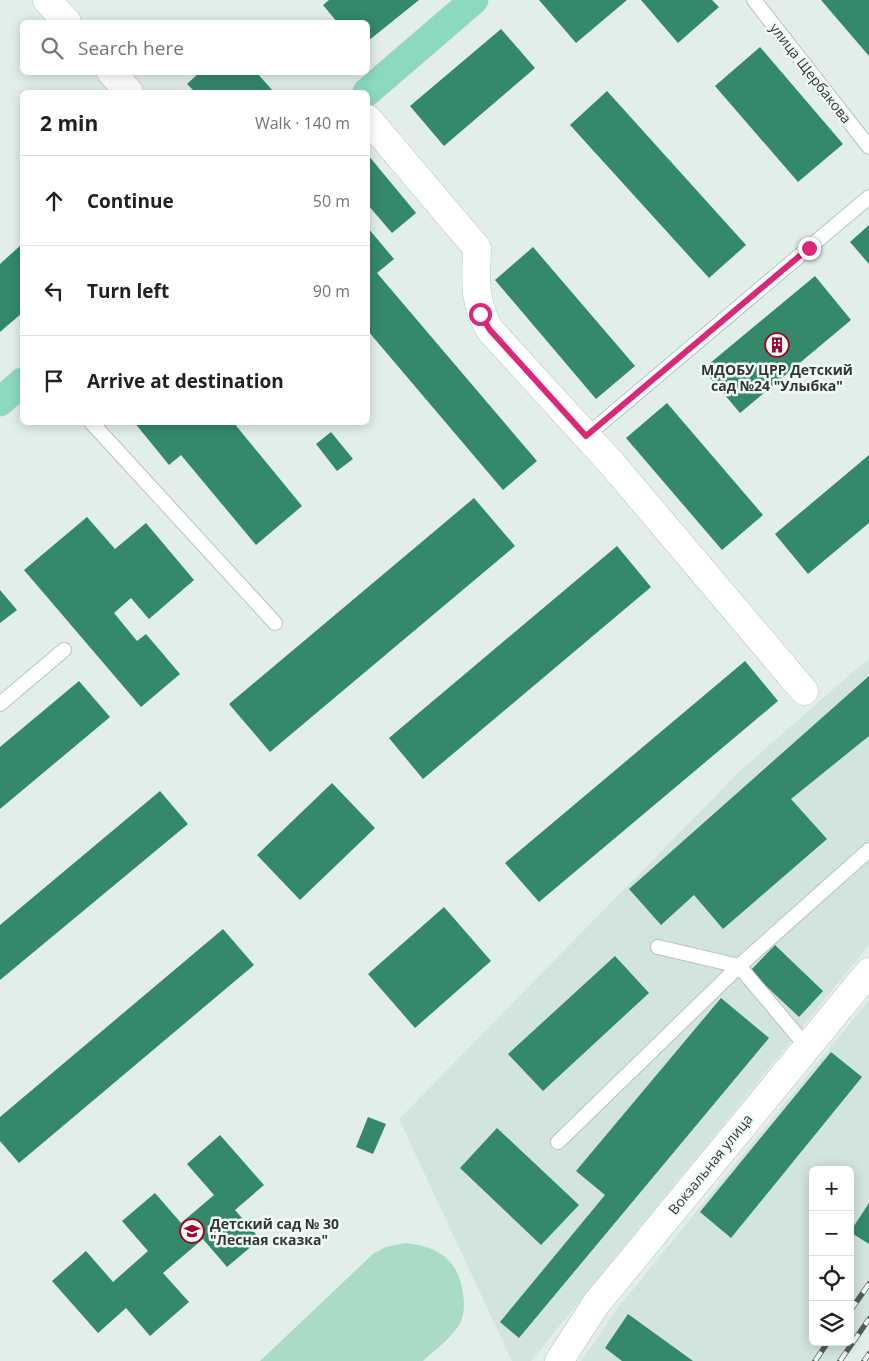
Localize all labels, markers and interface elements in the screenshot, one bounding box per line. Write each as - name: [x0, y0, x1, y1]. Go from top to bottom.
- street label: улица Щербакова: [766, 19, 856, 127]
- search box: [20, 20, 370, 75]
- icon: search: [38, 34, 66, 62]
- text: Search here: [78, 35, 184, 61]
- text: 2 min: [40, 109, 98, 137]
- text: Walk · 140 m: [255, 112, 350, 134]
- icon: ahead: [40, 187, 68, 215]
- text: Continue: [87, 188, 174, 214]
- text: 50 m: [313, 190, 350, 212]
- route end: [798, 237, 821, 260]
- icon: left: [40, 277, 68, 305]
- text: Turn left: [87, 278, 169, 304]
- text: 90 m: [313, 280, 350, 302]
- route start: [469, 303, 492, 326]
- building icon: МДОБУ ЦРР Детский сад №24 "Улыбка": [764, 332, 790, 358]
- place label: МДОБУ ЦРР Детский сад №24 "Улыбка": [701, 360, 853, 395]
- icon: arrive: [40, 367, 68, 395]
- text: Arrive at destination: [87, 368, 284, 394]
- street label: Вокзальная улица: [664, 1110, 756, 1218]
- map controls: [809, 1166, 854, 1346]
- button: +: [809, 1166, 854, 1211]
- button: −: [809, 1211, 854, 1256]
- place label: Детский сад № 30 "Лесная сказка": [210, 1214, 339, 1249]
- school or university icon: Детский сад № 30 "Лесная сказка": [179, 1218, 205, 1244]
- button: locate: [809, 1256, 854, 1301]
- button: layers: [809, 1301, 854, 1346]

